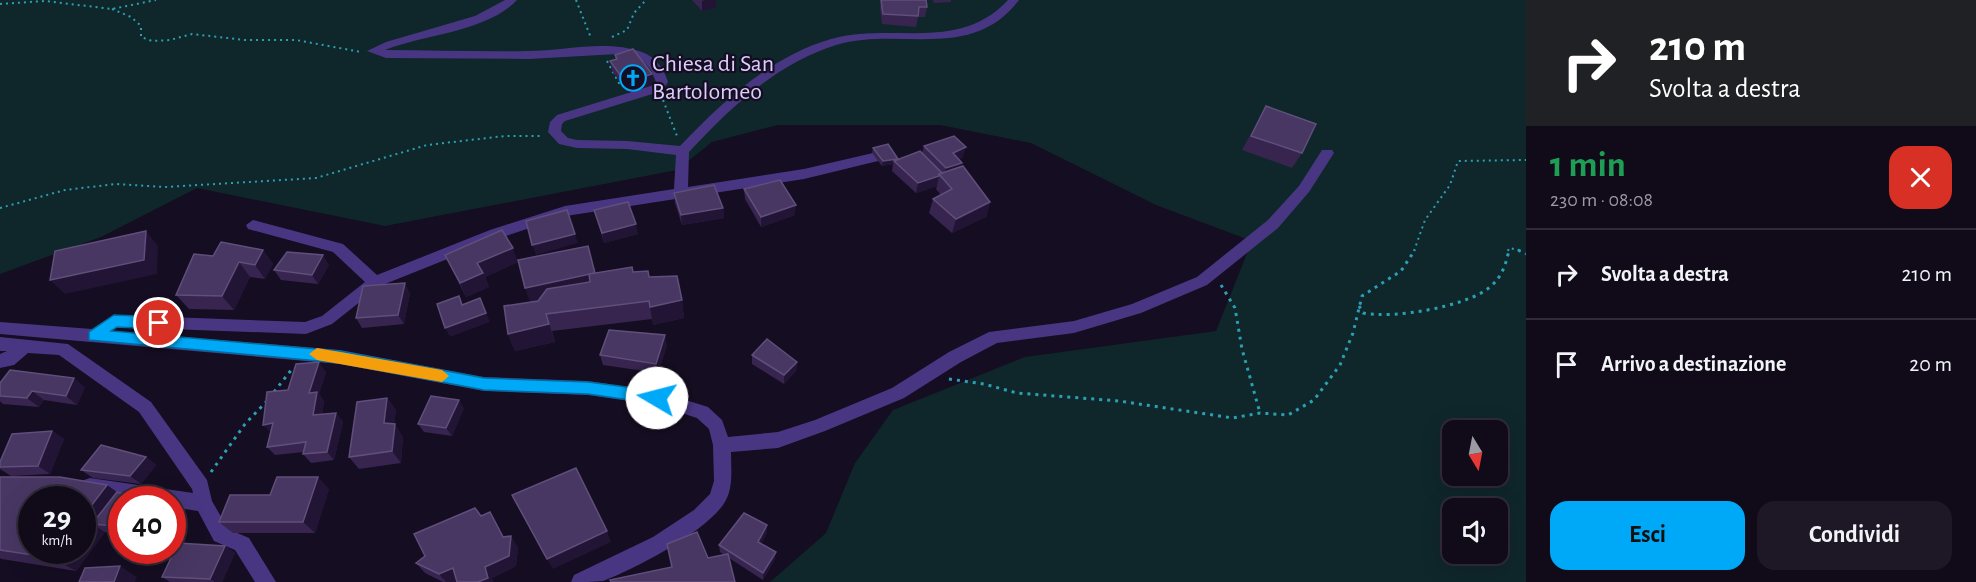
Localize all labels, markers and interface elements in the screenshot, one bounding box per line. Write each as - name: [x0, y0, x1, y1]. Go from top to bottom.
- icon: right: [1550, 24, 1628, 102]
- text: 210 m: [1649, 26, 1746, 68]
- place label: Chiesa di San Bartolomeo: [652, 52, 774, 104]
- church icon: Chiesa di San Bartolomeo: [618, 63, 648, 93]
- text: Svolta a destra: [1649, 75, 1801, 102]
- button: close: [1889, 146, 1952, 209]
- text: 1 min: [1550, 147, 1626, 183]
- text: 230 m · 08:08: [1550, 190, 1653, 210]
- icon: right: [1550, 258, 1583, 291]
- text: Svolta a destra: [1601, 263, 1729, 285]
- text: 210 m: [1902, 263, 1952, 285]
- pin: [133, 297, 184, 348]
- icon: arrive: [142, 306, 175, 339]
- icon: arrive: [1550, 348, 1583, 381]
- text: Arrivo a destinazione: [1601, 353, 1786, 375]
- text: 20 m: [1909, 353, 1952, 375]
- position arrow: [625, 366, 689, 430]
- north arrow: [1442, 420, 1508, 486]
- map controls: [1442, 420, 1508, 564]
- speed limit sign: 40: [108, 486, 186, 564]
- button: sound: [1442, 498, 1508, 564]
- button: Esci: [1550, 501, 1745, 570]
- button: Condividi: [1757, 501, 1952, 570]
- text: 29: [43, 503, 71, 533]
- text: km/h: [42, 533, 72, 548]

